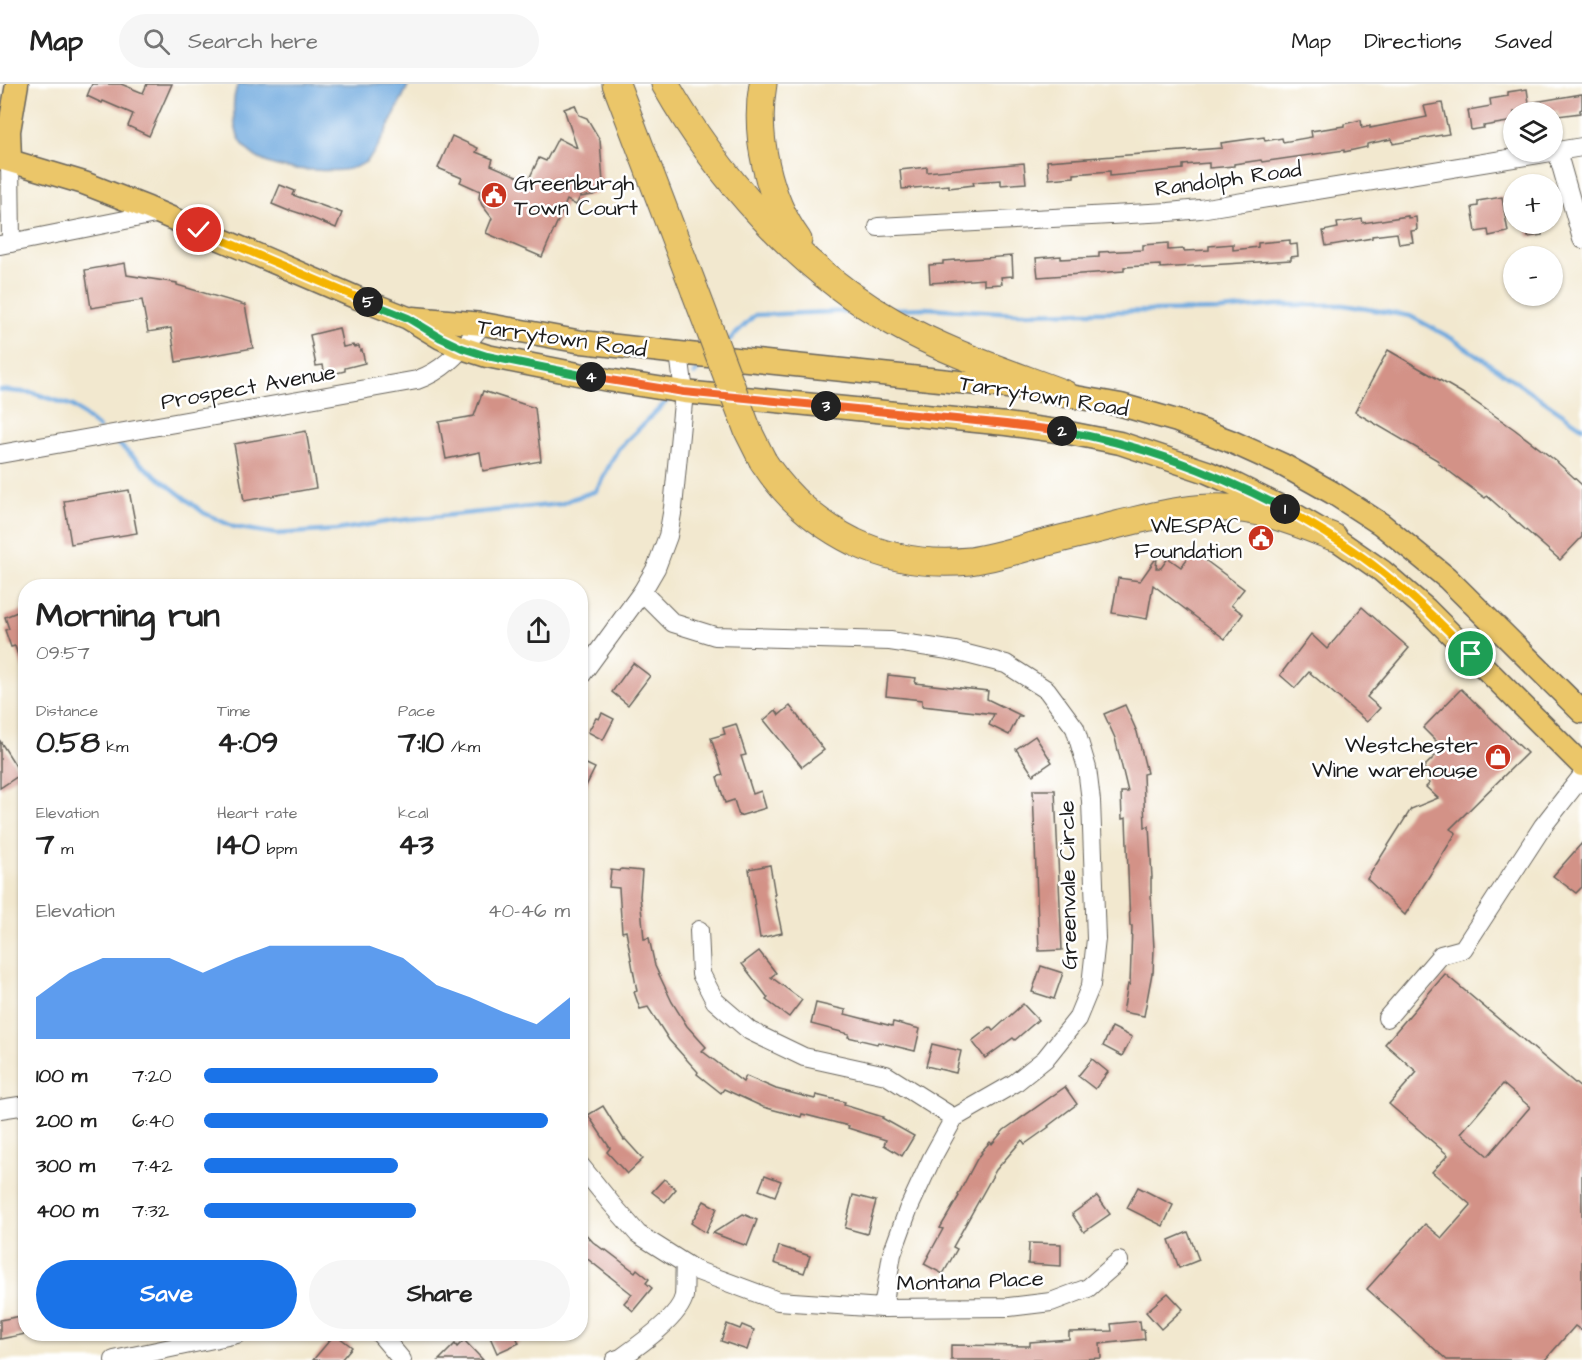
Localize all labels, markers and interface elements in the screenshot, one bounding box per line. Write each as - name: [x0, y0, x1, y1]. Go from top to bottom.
- search box: [119, 14, 539, 68]
- text: Map: [30, 22, 83, 61]
- icon: search: [140, 25, 173, 58]
- text: Search here: [188, 26, 318, 57]
- text: Map: [1291, 27, 1331, 56]
- text: Directions: [1364, 27, 1462, 56]
- text: Saved: [1495, 27, 1552, 56]
- map controls: [1503, 102, 1563, 306]
- button: layers: [1503, 102, 1563, 162]
- street label: Randolph Road: [1153, 154, 1303, 205]
- place label: Greenburgh Town Court: [514, 168, 638, 224]
- button: +: [1503, 174, 1563, 234]
- public building icon: Greenburgh Town Court: [479, 180, 509, 210]
- pin: [173, 204, 224, 255]
- icon: check: [182, 213, 215, 246]
- button: −: [1503, 246, 1563, 306]
- pin: 5: [353, 287, 383, 317]
- text: 5: [362, 291, 374, 313]
- street label: Tarrytown Road: [475, 311, 648, 367]
- street label: Prospect Avenue: [158, 357, 338, 418]
- pin: 4: [576, 362, 606, 392]
- text: 4: [586, 366, 596, 388]
- street label: Tarrytown Road: [957, 368, 1130, 426]
- pin: 3: [811, 391, 841, 421]
- text: 3: [822, 395, 830, 417]
- pin: 2: [1047, 416, 1077, 446]
- text: 2: [1057, 420, 1067, 442]
- pin: 1: [1270, 494, 1300, 524]
- text: 1: [1284, 498, 1286, 520]
- place label: WESPAC Foundation: [1134, 511, 1242, 567]
- public building icon: WESPAC Foundation: [1246, 523, 1276, 553]
- text: Morning run: [36, 593, 220, 639]
- button: share: [507, 599, 570, 662]
- pin: [1445, 628, 1496, 679]
- icon: arrive: [1454, 637, 1487, 670]
- text: 09:57: [36, 639, 90, 667]
- text: Distance: [36, 700, 98, 722]
- text: Time: [217, 700, 251, 722]
- text: Pace: [398, 700, 435, 722]
- text: 0.58: [36, 722, 100, 764]
- text: 4:09: [217, 722, 278, 764]
- text: 7:10: [398, 722, 444, 764]
- place label: Westchester Wine warehouse: [1312, 730, 1478, 786]
- text: km: [100, 736, 129, 758]
- text: /km: [444, 736, 480, 758]
- shop icon: Westchester Wine warehouse: [1483, 742, 1513, 772]
- street label: Greenvale Circle: [1052, 800, 1085, 970]
- text: Elevation: [36, 802, 99, 824]
- text: Heart rate: [217, 802, 297, 824]
- text: kcal: [398, 802, 429, 824]
- text: 7: [36, 824, 54, 866]
- text: 140: [217, 824, 260, 866]
- text: 43: [398, 824, 434, 866]
- text: m: [54, 838, 73, 860]
- text: bpm: [260, 838, 297, 860]
- text: Elevation: [36, 897, 115, 925]
- text: 40–46 m: [488, 897, 570, 925]
- text: 100 m: [36, 1062, 87, 1090]
- text: 7:20: [132, 1062, 172, 1090]
- text: 200 m: [36, 1107, 96, 1135]
- text: 6:40: [132, 1107, 174, 1135]
- text: 300 m: [36, 1152, 95, 1180]
- text: 7:42: [132, 1152, 173, 1180]
- text: 400 m: [36, 1197, 98, 1225]
- text: 7:32: [132, 1197, 169, 1225]
- button: Save: [36, 1260, 297, 1329]
- button: Share: [309, 1260, 570, 1329]
- street label: Montana Place: [896, 1263, 1044, 1300]

